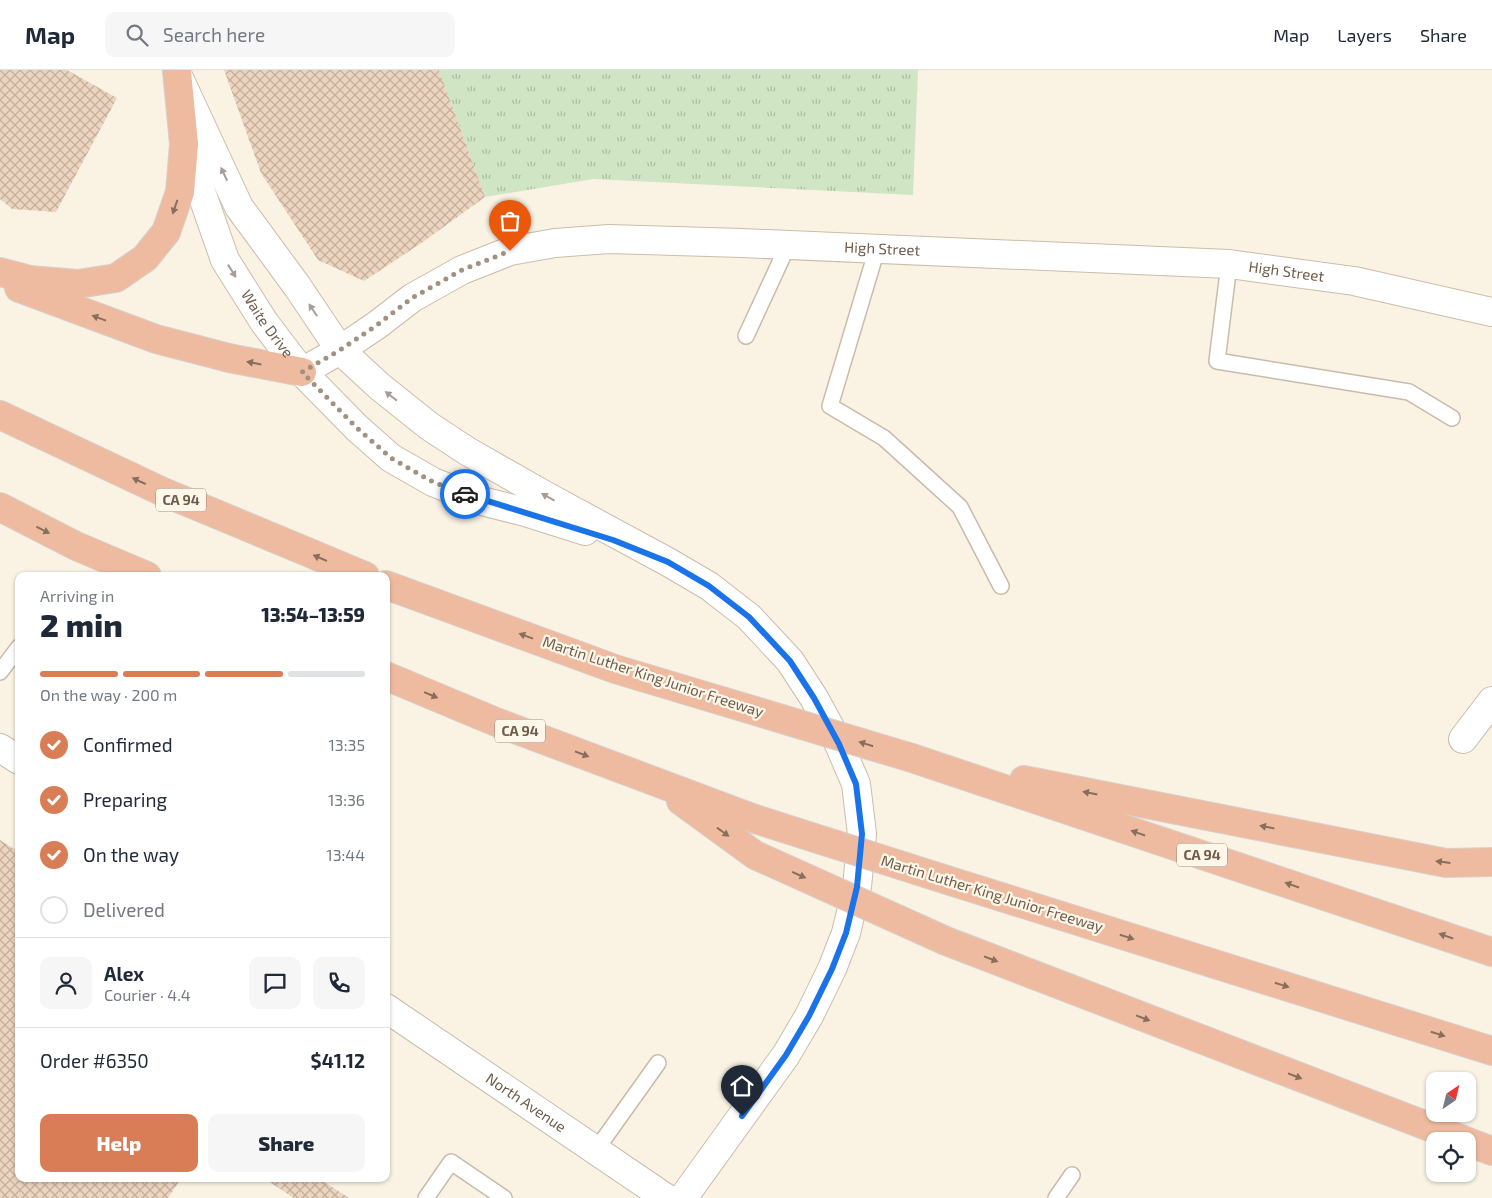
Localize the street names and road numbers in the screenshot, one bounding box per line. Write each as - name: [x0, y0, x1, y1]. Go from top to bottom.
- street label: High Street: [844, 237, 921, 259]
- street label: High Street: [1248, 257, 1326, 285]
- street label: Waite Drive: [238, 286, 298, 361]
- road number: CA 94: [156, 488, 206, 512]
- street label: Martin Luther King Junior Freeway: [541, 632, 766, 720]
- road number: CA 94: [495, 719, 545, 742]
- road number: CA 94: [1177, 844, 1227, 866]
- street label: Martin Luther King Junior Freeway: [879, 851, 1106, 935]
- street label: North Avenue: [483, 1069, 570, 1136]

